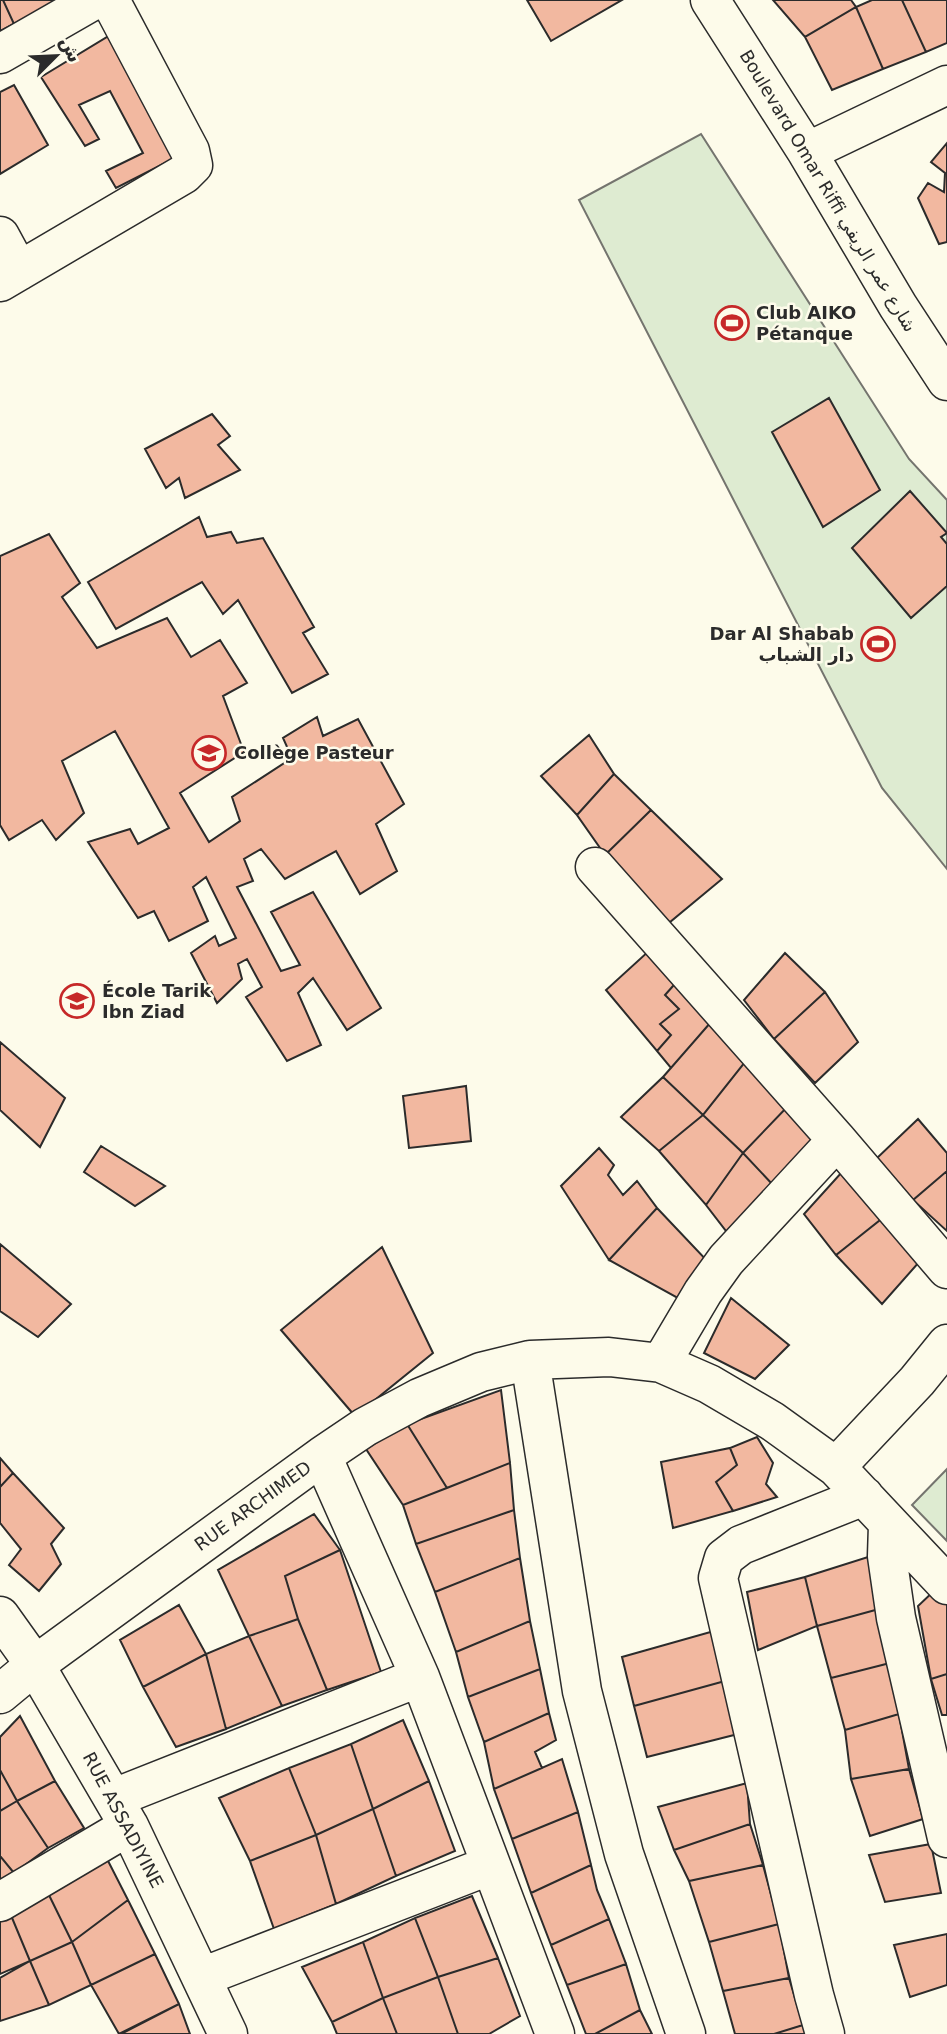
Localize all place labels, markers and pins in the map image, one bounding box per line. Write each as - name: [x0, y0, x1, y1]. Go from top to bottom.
- place label: Club AIKO Pétanque: [756, 302, 856, 344]
- sports icon: Club AIKO Pétanque: [713, 304, 751, 342]
- place label: Dar Al Shabab دار الشباب: [710, 623, 854, 665]
- sports icon: Dar Al Shabab دار الشباب: [859, 625, 897, 663]
- school or university icon: Collège Pasteur: [190, 734, 228, 772]
- place label: Collège Pasteur: [234, 742, 394, 763]
- place label: École Tarik Ibn Ziad: [102, 980, 212, 1022]
- school or university icon: École Tarik Ibn Ziad: [58, 982, 96, 1020]

